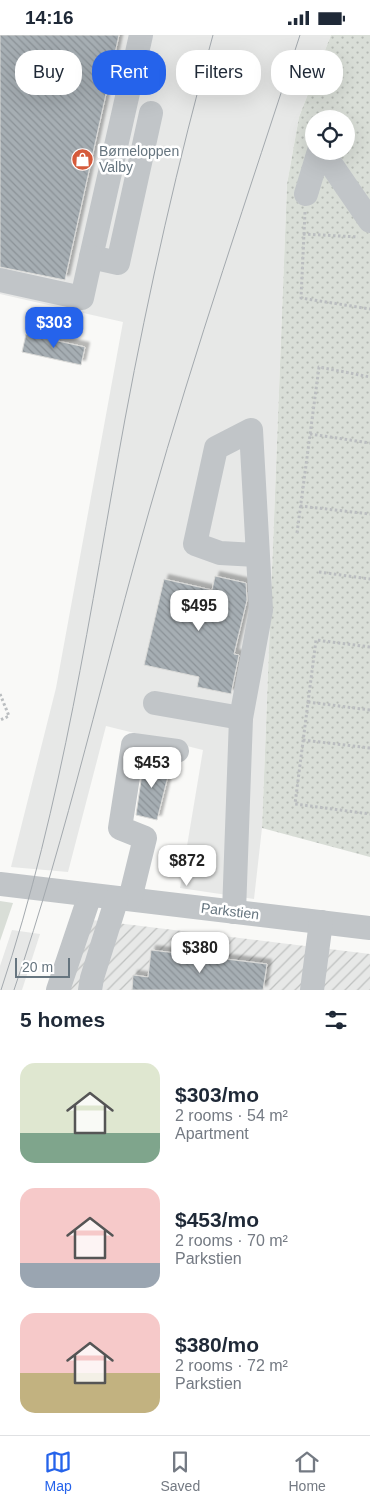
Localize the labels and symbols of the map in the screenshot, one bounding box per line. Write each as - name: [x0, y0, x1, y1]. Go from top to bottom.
- place label: Børneloppen Valby: [99, 143, 179, 175]
- shop icon: Børneloppen Valby: [71, 147, 95, 171]
- pin: $303: [24, 307, 84, 349]
- pin: $495: [169, 589, 229, 632]
- pin: $453: [122, 747, 182, 789]
- pin: $872: [157, 845, 217, 887]
- street label: Parkstien: [200, 900, 260, 922]
- pin: $380: [170, 931, 230, 974]
- scale bar: [15, 955, 70, 978]

